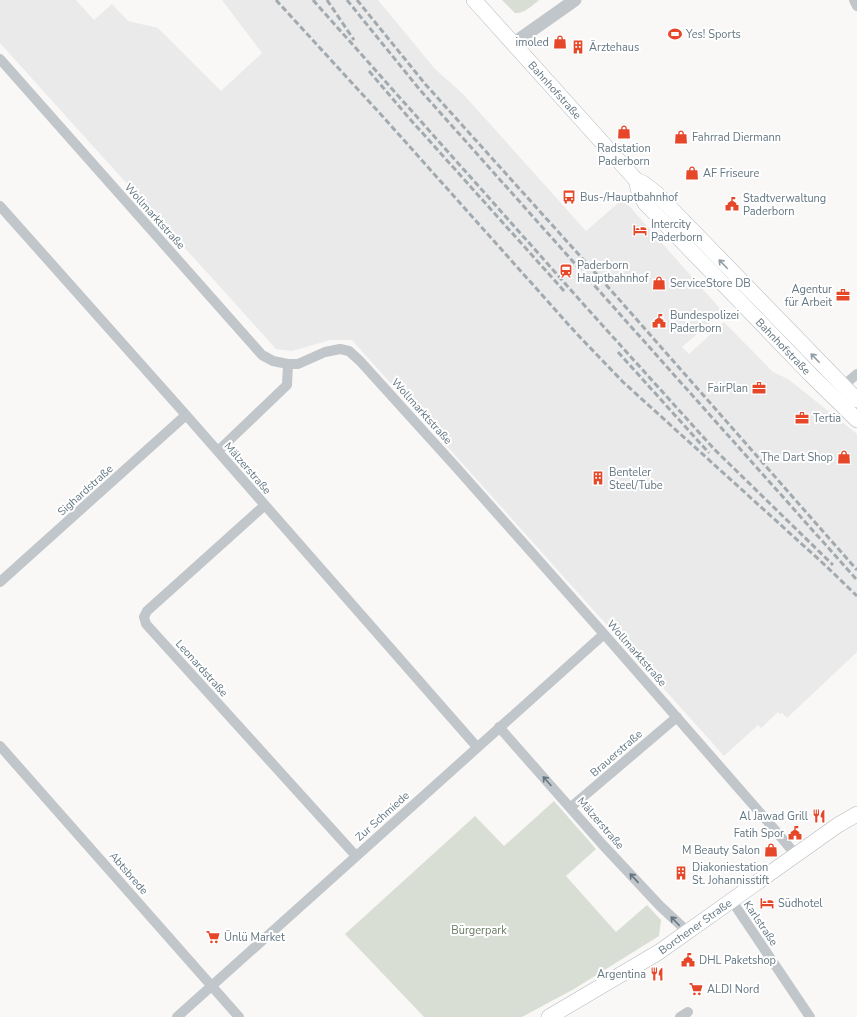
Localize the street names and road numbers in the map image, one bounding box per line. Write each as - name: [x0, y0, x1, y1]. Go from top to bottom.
- street label: Bahnhofstraße: [525, 58, 585, 123]
- street label: Wollmarktstraße: [121, 180, 188, 253]
- street label: Bahnhofstraße: [752, 315, 814, 378]
- street label: Wollmarktstraße: [388, 375, 455, 448]
- street label: Mälzerstraße: [221, 439, 275, 498]
- street label: Sighardstraße: [54, 461, 116, 519]
- street label: Wollmarktstraße: [603, 617, 670, 690]
- street label: Leonardstraße: [172, 637, 231, 700]
- street label: Brauerstraße: [587, 726, 646, 780]
- street label: Zur Schmiede: [352, 788, 413, 845]
- street label: Mälzerstraße: [574, 794, 628, 853]
- street label: Abtsbrede: [106, 849, 151, 898]
- street label: Borchener Straße: [656, 896, 735, 958]
- street label: Karlstraße: [740, 898, 781, 949]

